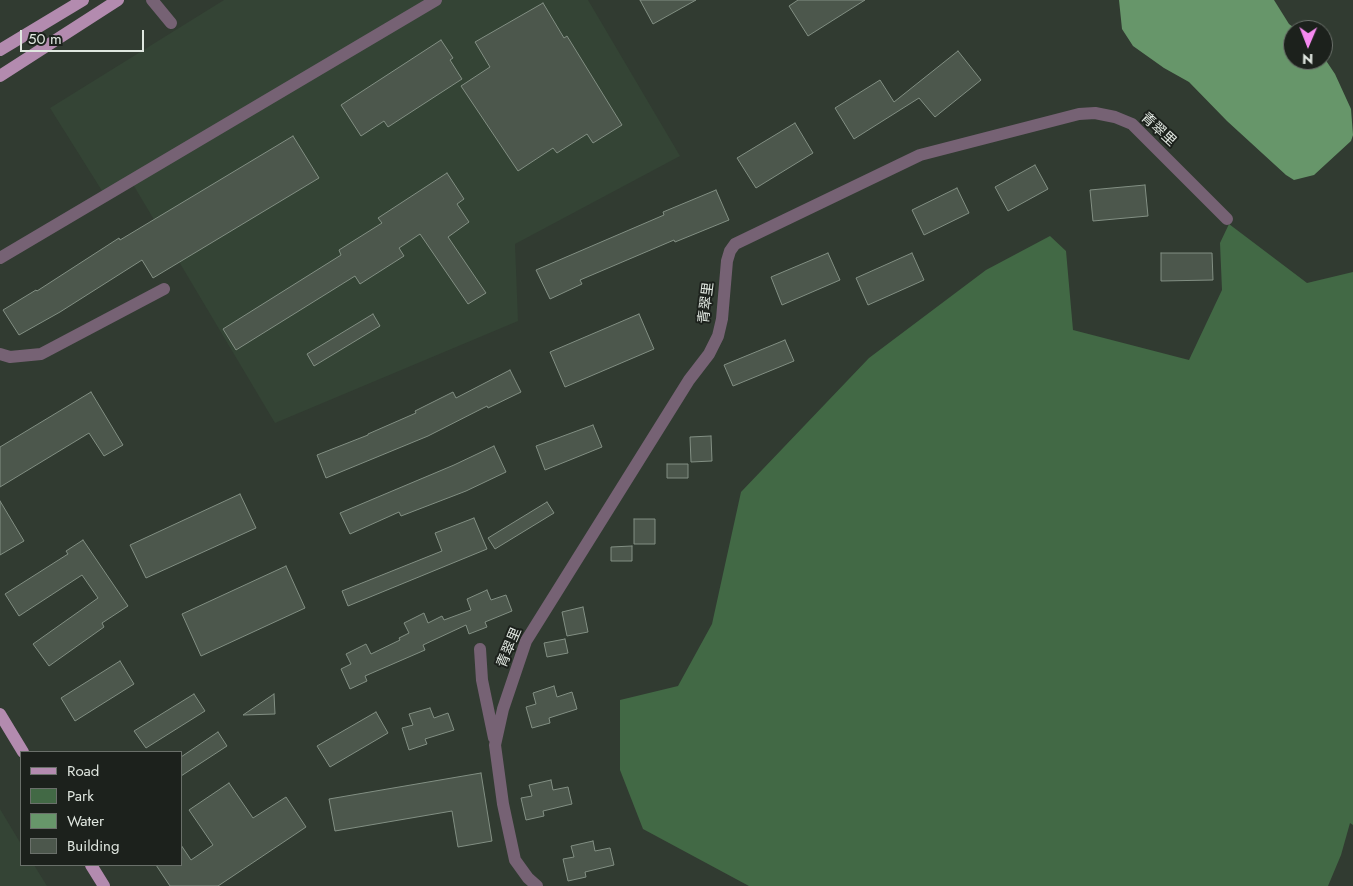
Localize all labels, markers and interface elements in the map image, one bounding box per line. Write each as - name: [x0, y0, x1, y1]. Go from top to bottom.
- scale bar: [22, 20, 146, 52]
- north arrow: [1283, 20, 1333, 70]
- text: 50 m: [28, 28, 62, 50]
- text: N: [1302, 49, 1313, 69]
- street label: 青翠里: [1137, 110, 1179, 150]
- street label: 青翠里: [696, 281, 718, 325]
- street label: 青翠里: [494, 625, 526, 671]
- legend: [20, 751, 182, 866]
- text: Road: [67, 760, 99, 782]
- text: Park: [67, 785, 94, 807]
- text: Water: [67, 810, 104, 832]
- text: Building: [67, 835, 119, 857]

